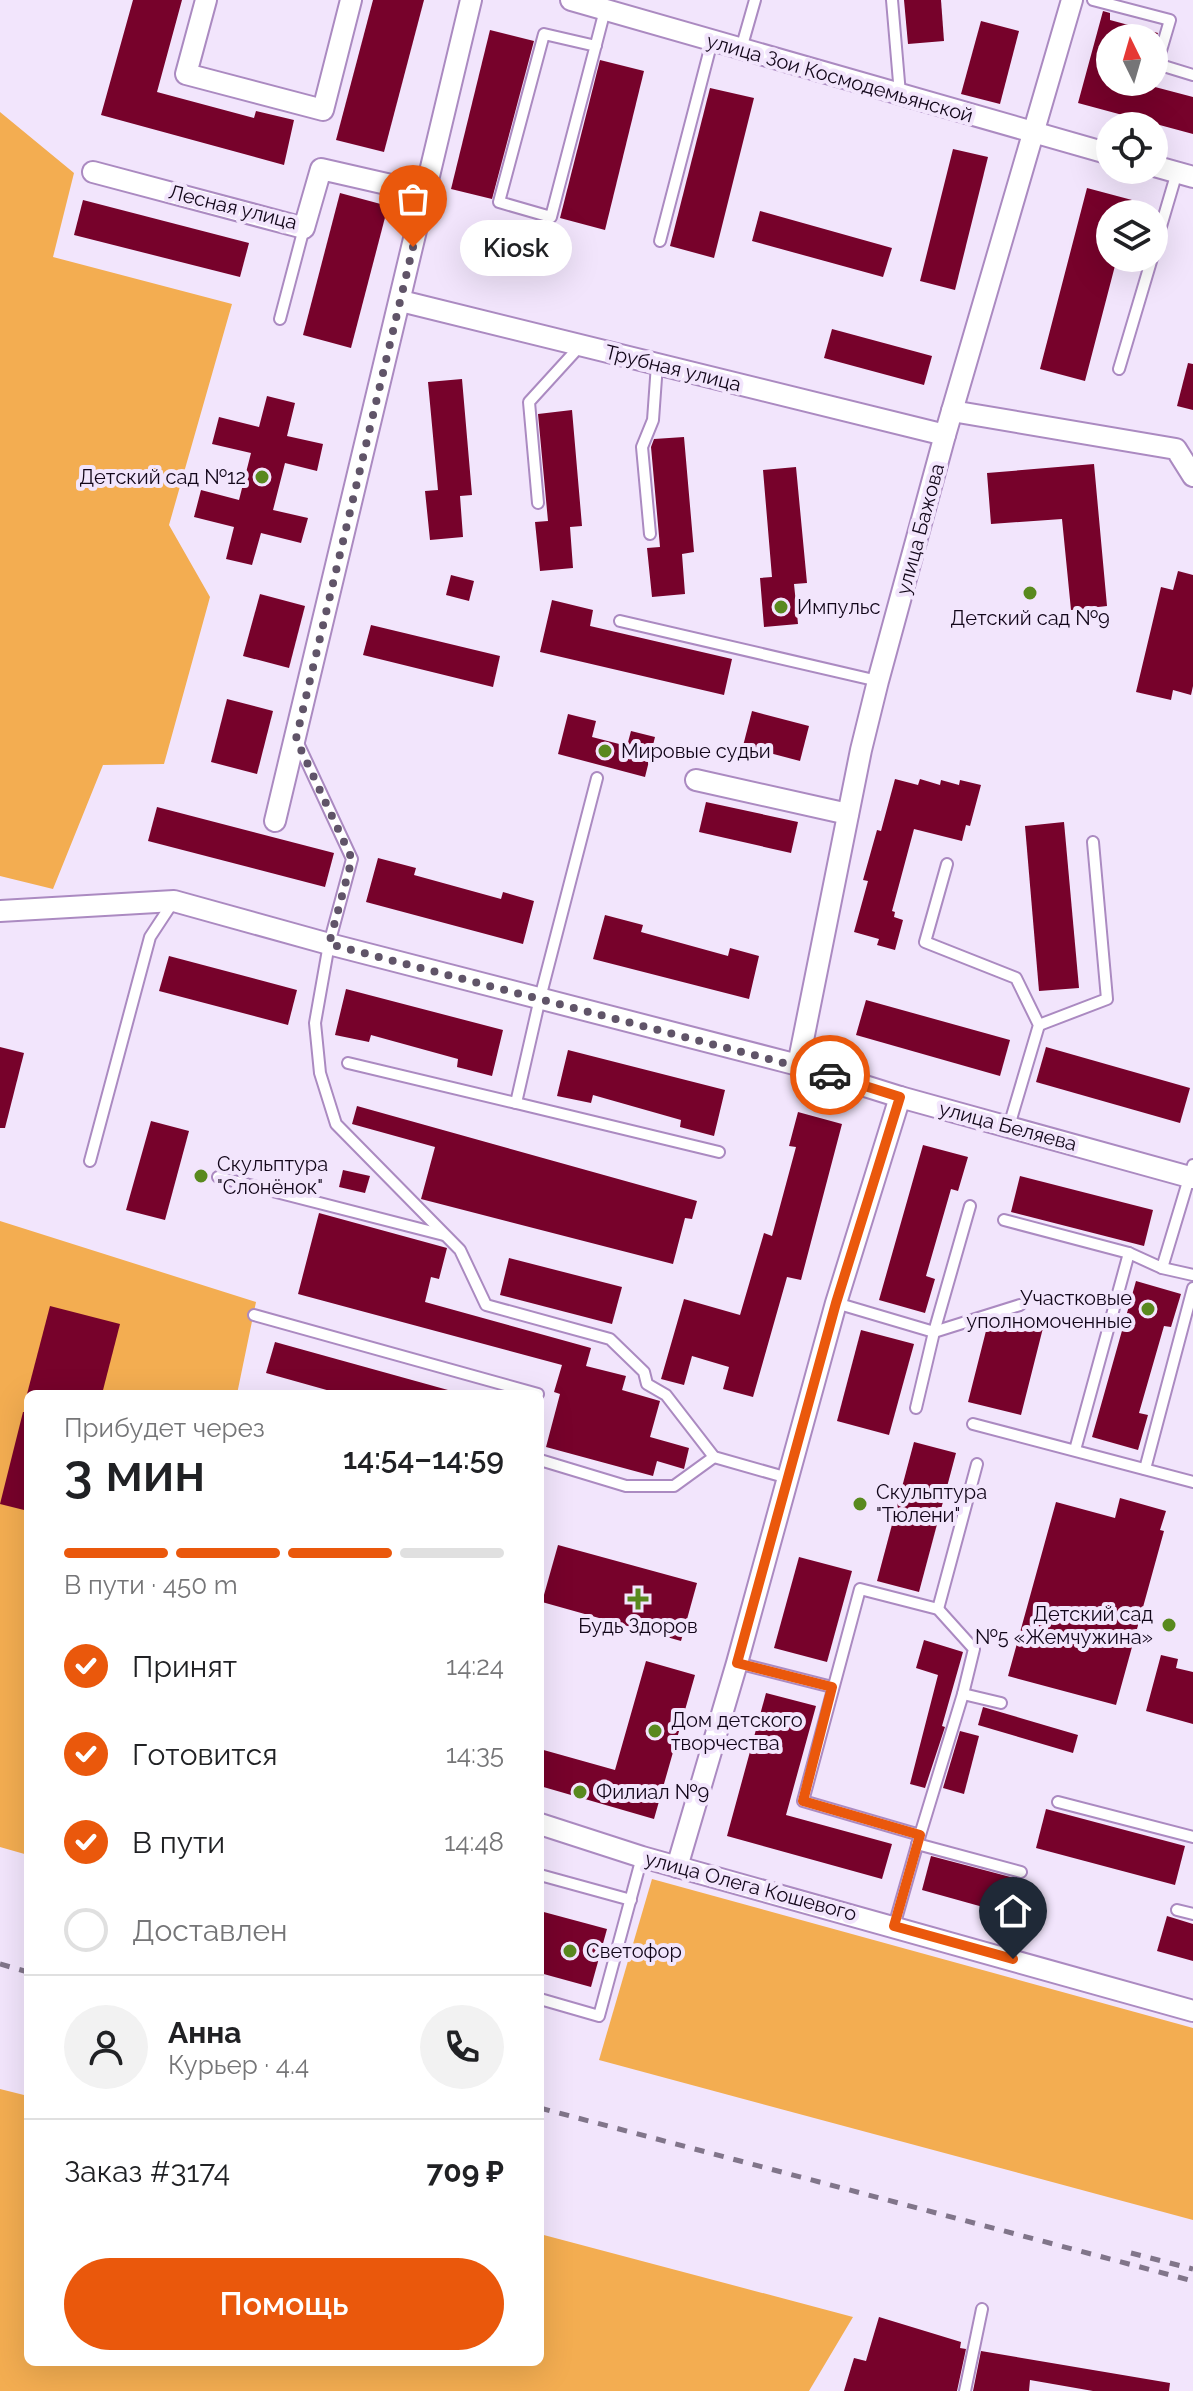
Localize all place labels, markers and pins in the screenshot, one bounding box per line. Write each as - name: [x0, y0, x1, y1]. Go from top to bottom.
- pin: [379, 165, 447, 247]
- callout: Kiosk: [461, 219, 573, 275]
- place label: Детский сад №12: [79, 465, 246, 489]
- marker: Детский сад №12: [253, 468, 271, 486]
- marker: Детский сад №9: [1021, 584, 1039, 602]
- place label: Импульс: [797, 595, 881, 619]
- marker: Импульс: [772, 598, 790, 616]
- place label: Детский сад №9: [950, 606, 1110, 630]
- place label: Мировые судьи: [621, 739, 771, 763]
- marker: Мировые судьи: [596, 742, 614, 760]
- place label: Скульптура "Слонёнок": [217, 1152, 328, 1199]
- marker: Скульптура "Слонёнок": [192, 1167, 210, 1185]
- place label: Участковые уполномоченные: [966, 1286, 1132, 1333]
- marker: Участковые уполномоченные: [1139, 1300, 1157, 1318]
- place label: Скульптура "Тюлени": [876, 1480, 987, 1527]
- marker: Скульптура "Тюлени": [851, 1495, 869, 1513]
- marker: Будь Здоров: [627, 1588, 649, 1610]
- place label: Детский сад №5 «Жемчужина»: [975, 1602, 1153, 1649]
- place label: Будь Здоров: [578, 1614, 698, 1638]
- marker: Детский сад №5 «Жемчужина»: [1160, 1616, 1178, 1634]
- place label: Дом детского творчества: [671, 1708, 803, 1755]
- marker: Дом детского творчества: [646, 1722, 664, 1740]
- place label: Филиал №9: [596, 1780, 709, 1804]
- marker: Филиал №9: [571, 1783, 589, 1801]
- pin: [979, 1877, 1047, 1959]
- place label: Светофор: [586, 1939, 682, 1963]
- marker: Светофор: [561, 1942, 579, 1960]

